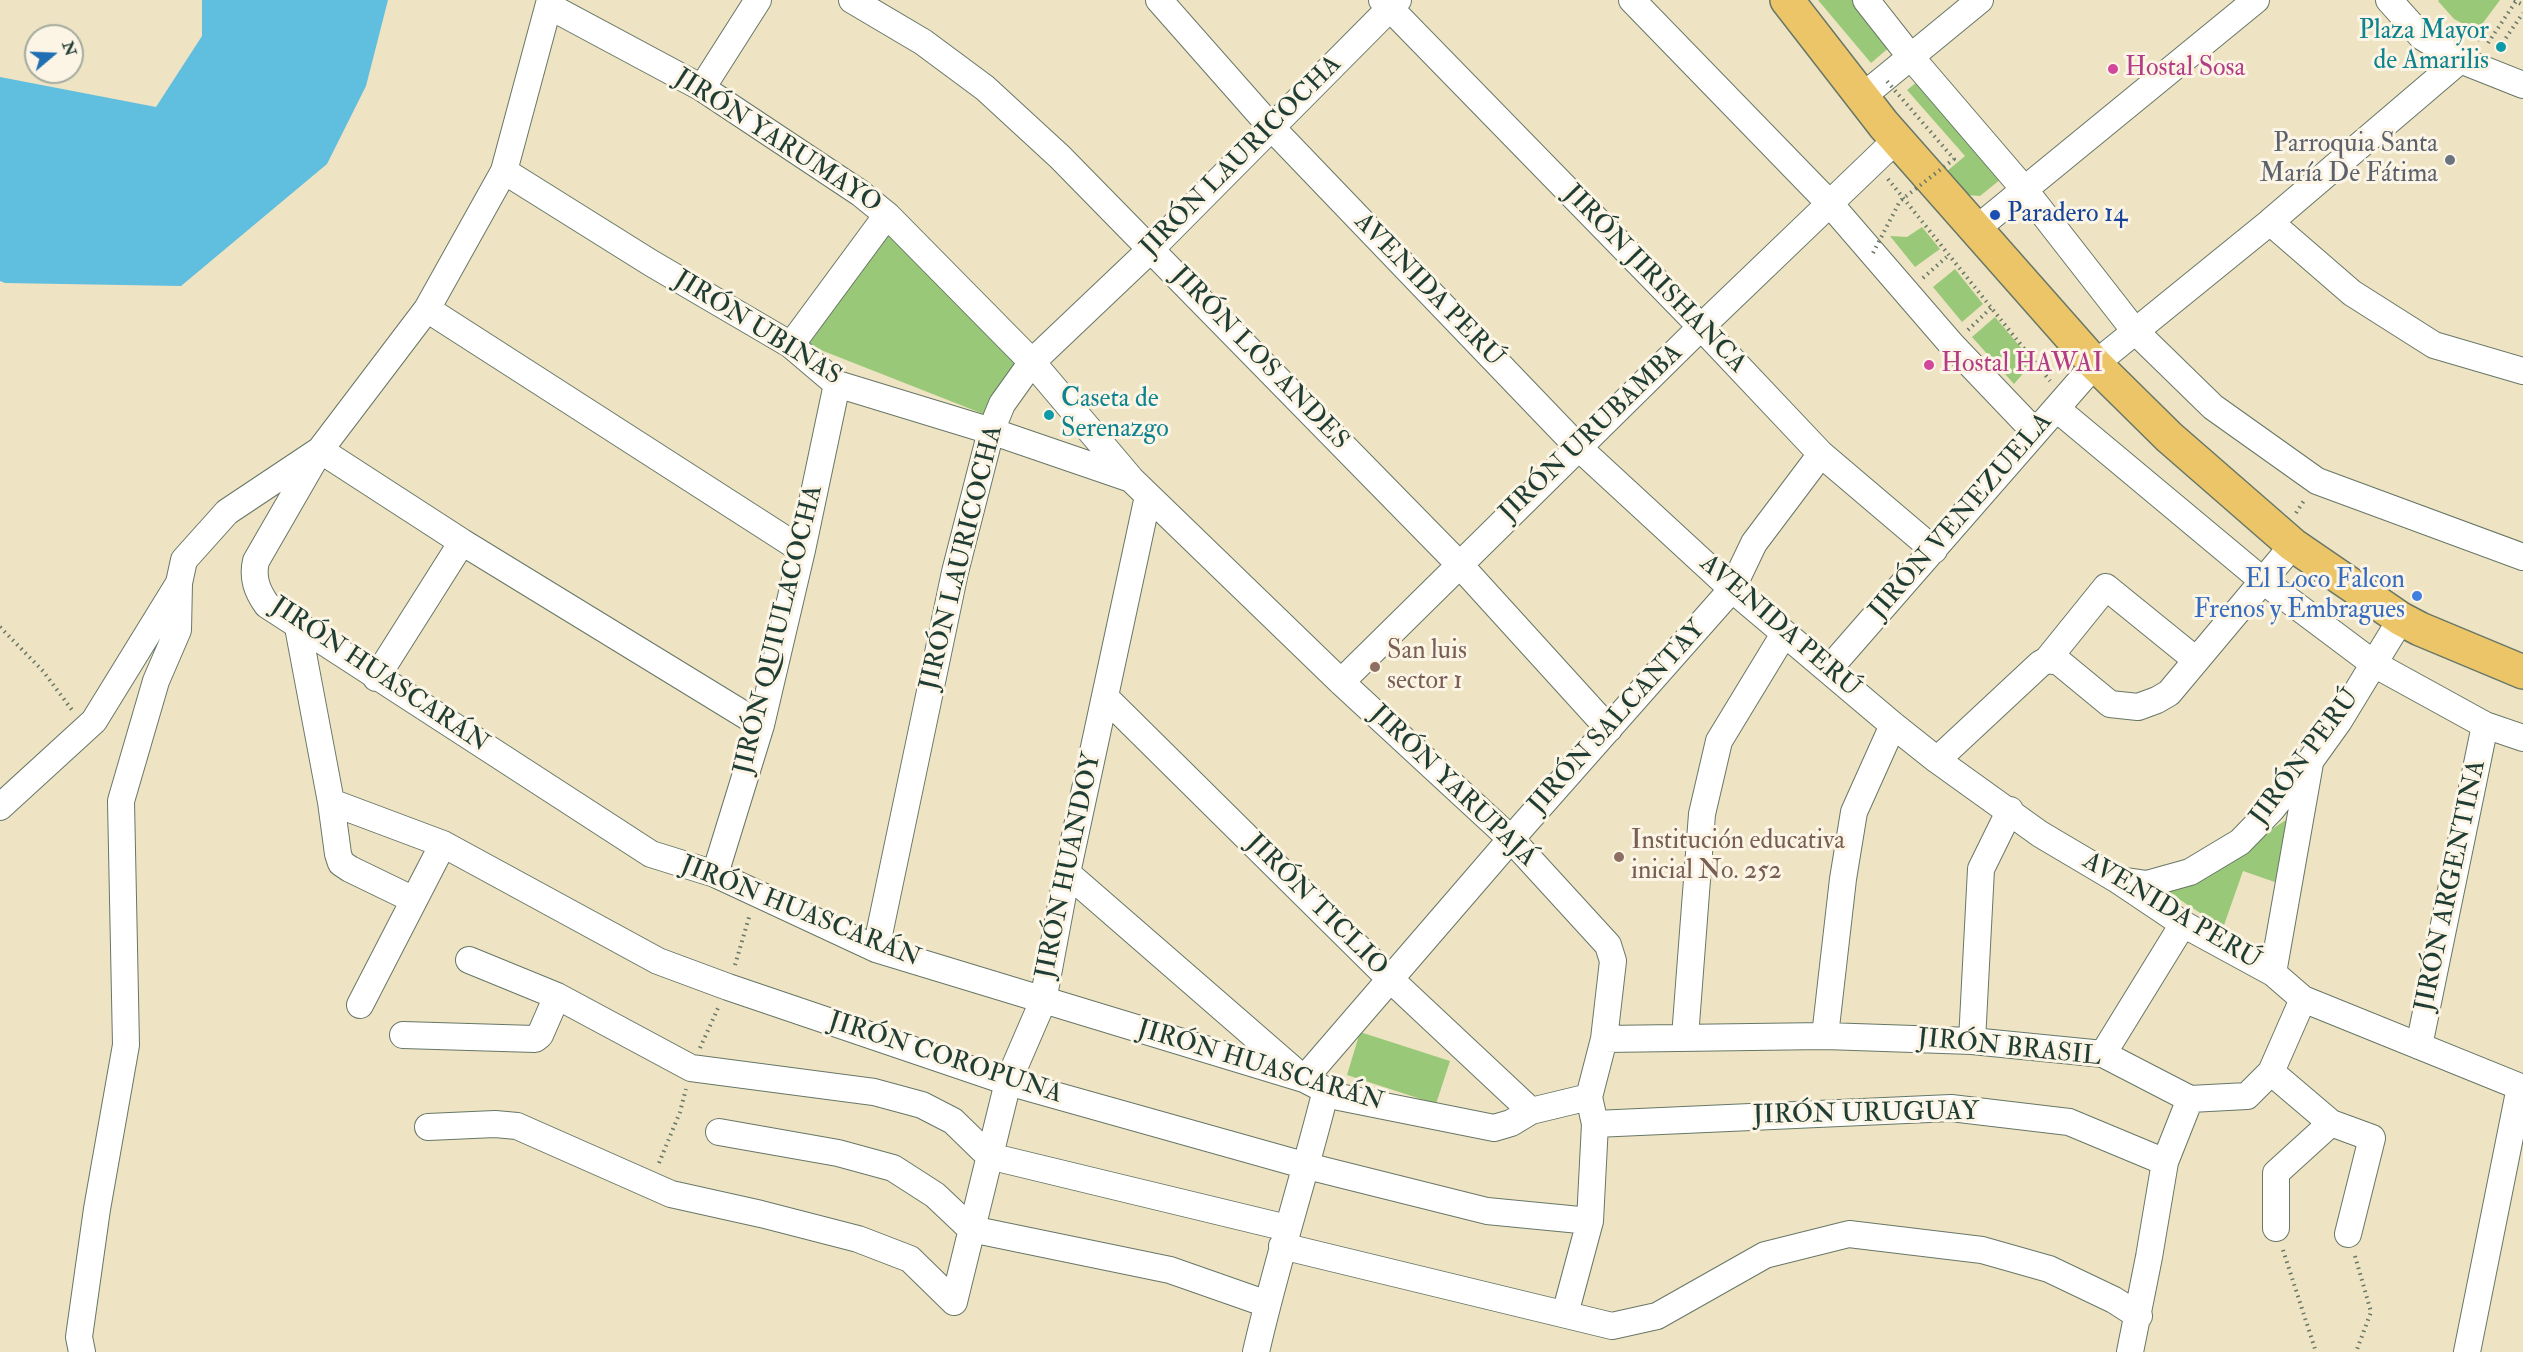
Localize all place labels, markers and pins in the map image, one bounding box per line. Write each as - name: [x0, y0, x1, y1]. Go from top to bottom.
- place label: Plaza Mayor de Amarilis: [2359, 16, 2489, 77]
- marker: Plaza Mayor de Amarilis: [2494, 40, 2508, 54]
- place label: Hostal Sosa: [2125, 53, 2245, 85]
- marker: Hostal Sosa: [2106, 62, 2120, 76]
- place label: Parroquia Santa María De Fátima: [2260, 129, 2438, 190]
- marker: Parroquia Santa María De Fátima: [2443, 153, 2457, 167]
- place label: Paradero 14: [2007, 199, 2127, 231]
- marker: Paradero 14: [1988, 208, 2002, 222]
- place label: Hostal HAWAI: [1941, 349, 2103, 381]
- marker: Hostal HAWAI: [1922, 358, 1936, 372]
- place label: Caseta de Serenazgo: [1061, 384, 1169, 446]
- marker: Caseta de Serenazgo: [1042, 408, 1056, 422]
- place label: El Loco Falcon Frenos y Embragues: [2194, 565, 2405, 626]
- marker: El Loco Falcon Frenos y Embragues: [2410, 589, 2424, 603]
- place label: San luis sector 1: [1387, 636, 1467, 698]
- marker: San luis sector 1: [1368, 660, 1382, 674]
- place label: Institución educativa inicial No. 252: [1631, 826, 1845, 888]
- marker: Institución educativa inicial No. 252: [1612, 850, 1626, 864]

